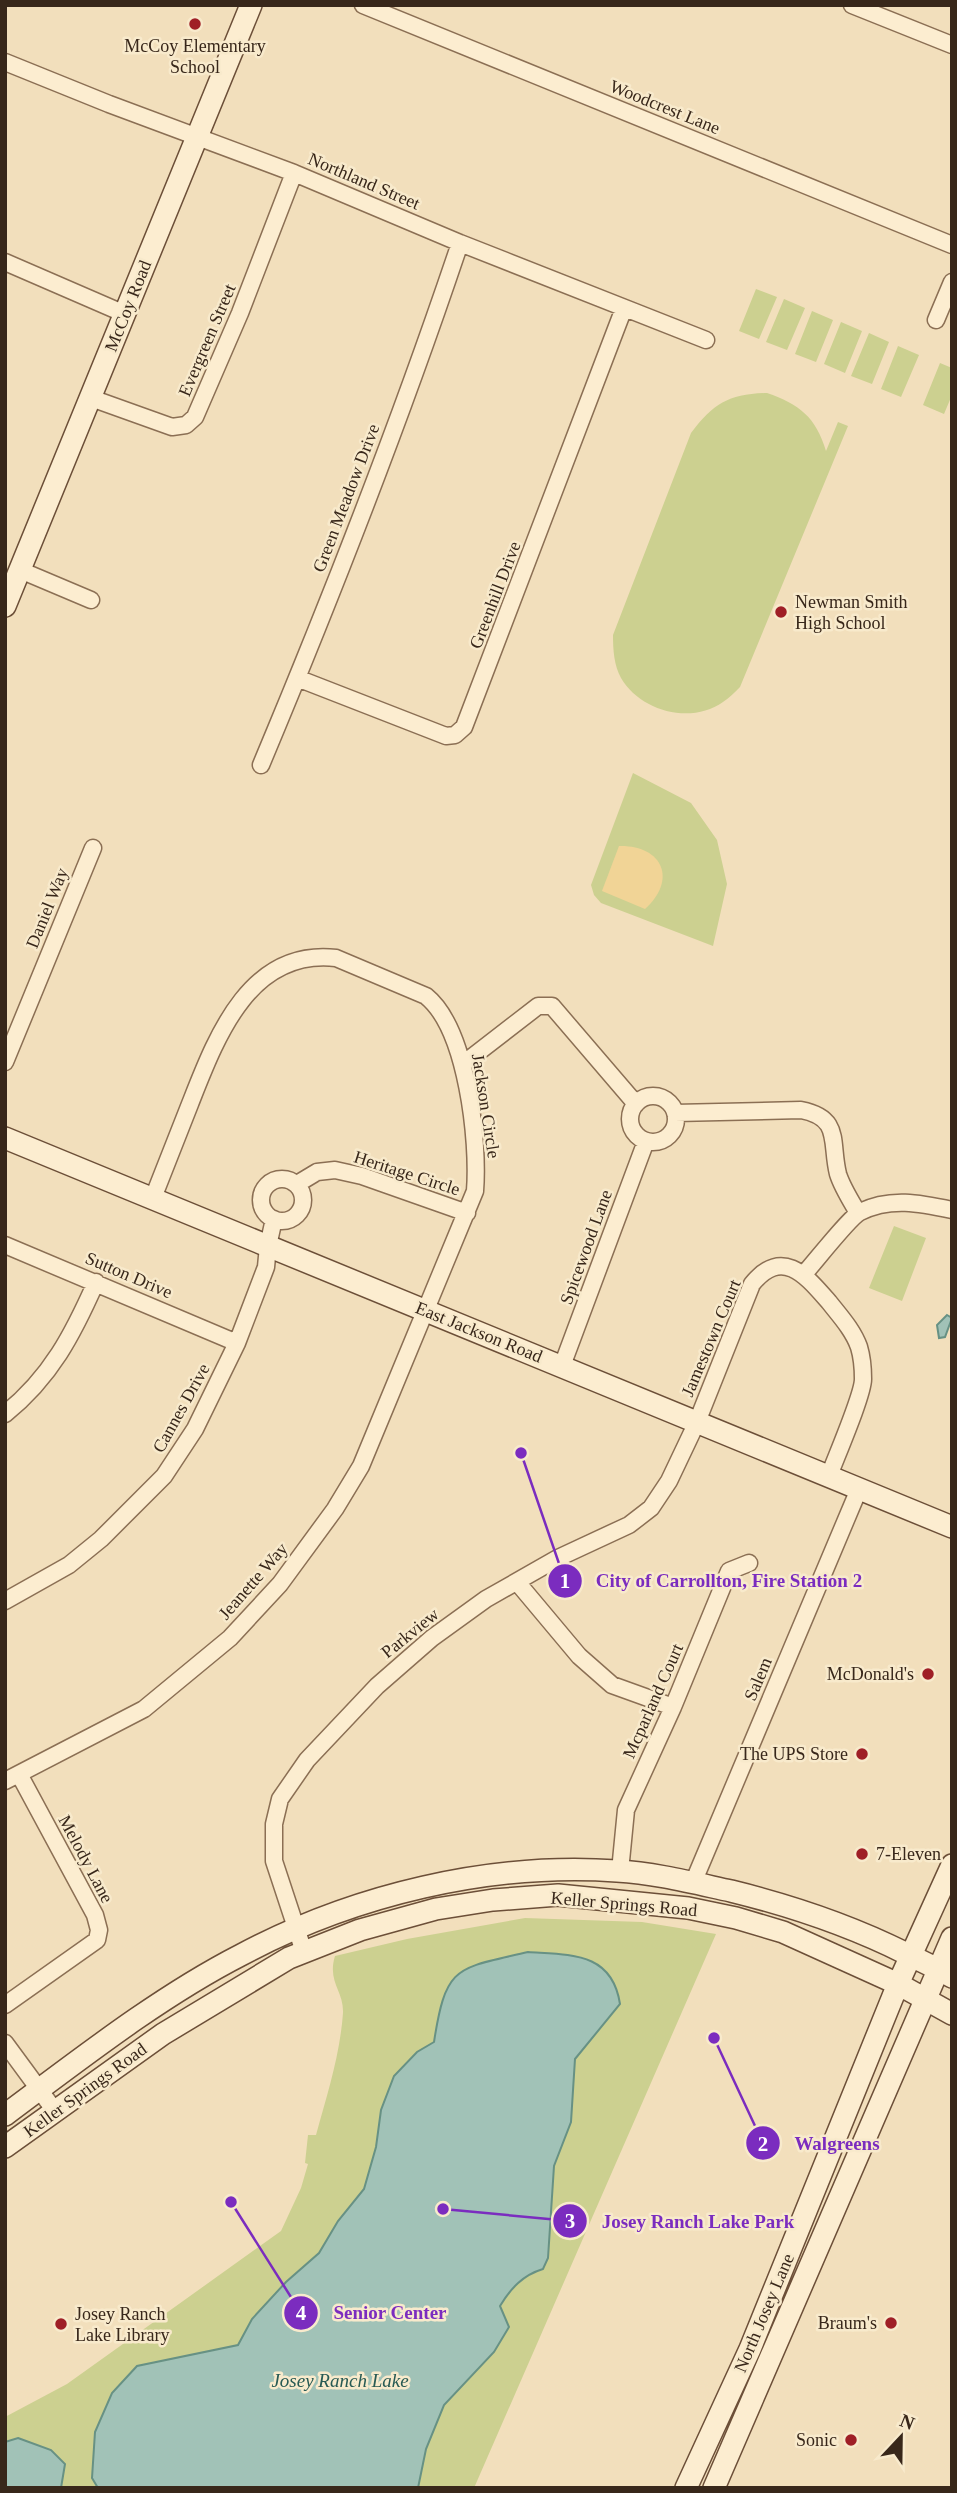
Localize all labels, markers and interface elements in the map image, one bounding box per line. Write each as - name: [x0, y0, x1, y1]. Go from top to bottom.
- marker: McCoy Elementary School: [187, 16, 203, 32]
- place label: McCoy Elementary School: [124, 36, 266, 77]
- street label: Woodcrest Lane: [607, 76, 723, 138]
- street label: Northland Street: [305, 148, 423, 214]
- street label: McCoy Road: [101, 258, 155, 354]
- street label: Evergreen Street: [174, 281, 240, 399]
- street label: Green Meadow Drive: [309, 421, 383, 575]
- street label: Greenhill Drive: [465, 538, 525, 652]
- place label: Newman Smith High School: [795, 592, 908, 633]
- marker: Newman Smith High School: [773, 604, 789, 620]
- street label: Daniel Way: [22, 865, 72, 951]
- street label: Jackson Circle: [468, 1052, 504, 1160]
- street label: Heritage Circle: [351, 1146, 463, 1200]
- street label: Spicewood Lane: [556, 1187, 616, 1307]
- street label: Sutton Drive: [83, 1248, 175, 1302]
- street label: Jamestown Court: [677, 1276, 745, 1400]
- street label: East Jackson Road: [413, 1297, 545, 1367]
- street label: Cannes Drive: [148, 1360, 214, 1456]
- street label: Jeanette Way: [214, 1539, 292, 1623]
- callout: City of Carrollton, Fire Station 2: [547, 1561, 877, 1601]
- text: 1: [560, 1569, 570, 1593]
- text: City of Carrollton, Fire Station 2: [596, 1570, 862, 1591]
- street label: Parkview: [377, 1604, 443, 1662]
- street label: Mcparland Court: [619, 1641, 687, 1761]
- street label: Salem: [740, 1654, 776, 1704]
- place label: McDonald's: [827, 1664, 914, 1684]
- marker: McDonald's: [920, 1666, 936, 1682]
- place label: The UPS Store: [740, 1744, 848, 1764]
- marker: The UPS Store: [854, 1746, 870, 1762]
- street label: Melody Lane: [55, 1812, 117, 1906]
- place label: 7-Eleven: [876, 1844, 941, 1864]
- marker: 7-Eleven: [854, 1846, 870, 1862]
- street label: Keller Springs Road: [550, 1888, 698, 1920]
- street label: Keller Springs Road: [20, 2039, 150, 2141]
- callout: Walgreens: [745, 2123, 894, 2163]
- text: 2: [758, 2132, 768, 2156]
- text: Walgreens: [794, 2133, 880, 2154]
- callout: Josey Ranch Lake Park: [553, 2201, 808, 2241]
- text: 3: [565, 2209, 575, 2233]
- text: Josey Ranch Lake Park: [602, 2211, 795, 2232]
- street label: North Josey Lane: [730, 2251, 798, 2375]
- callout: Senior Center: [284, 2293, 460, 2333]
- text: 4: [296, 2301, 307, 2325]
- text: Senior Center: [333, 2302, 447, 2323]
- place label: Josey Ranch Lake Library: [75, 2304, 169, 2345]
- place label: Braum's: [818, 2313, 877, 2333]
- marker: Braum's: [883, 2315, 899, 2331]
- marker: Josey Ranch Lake Library: [53, 2316, 69, 2332]
- water label: Josey Ranch Lake: [271, 2370, 409, 2391]
- north arrow: [866, 2402, 936, 2472]
- text: N: [897, 2409, 918, 2434]
- place label: Sonic: [796, 2430, 837, 2450]
- marker: Sonic: [843, 2432, 859, 2448]

